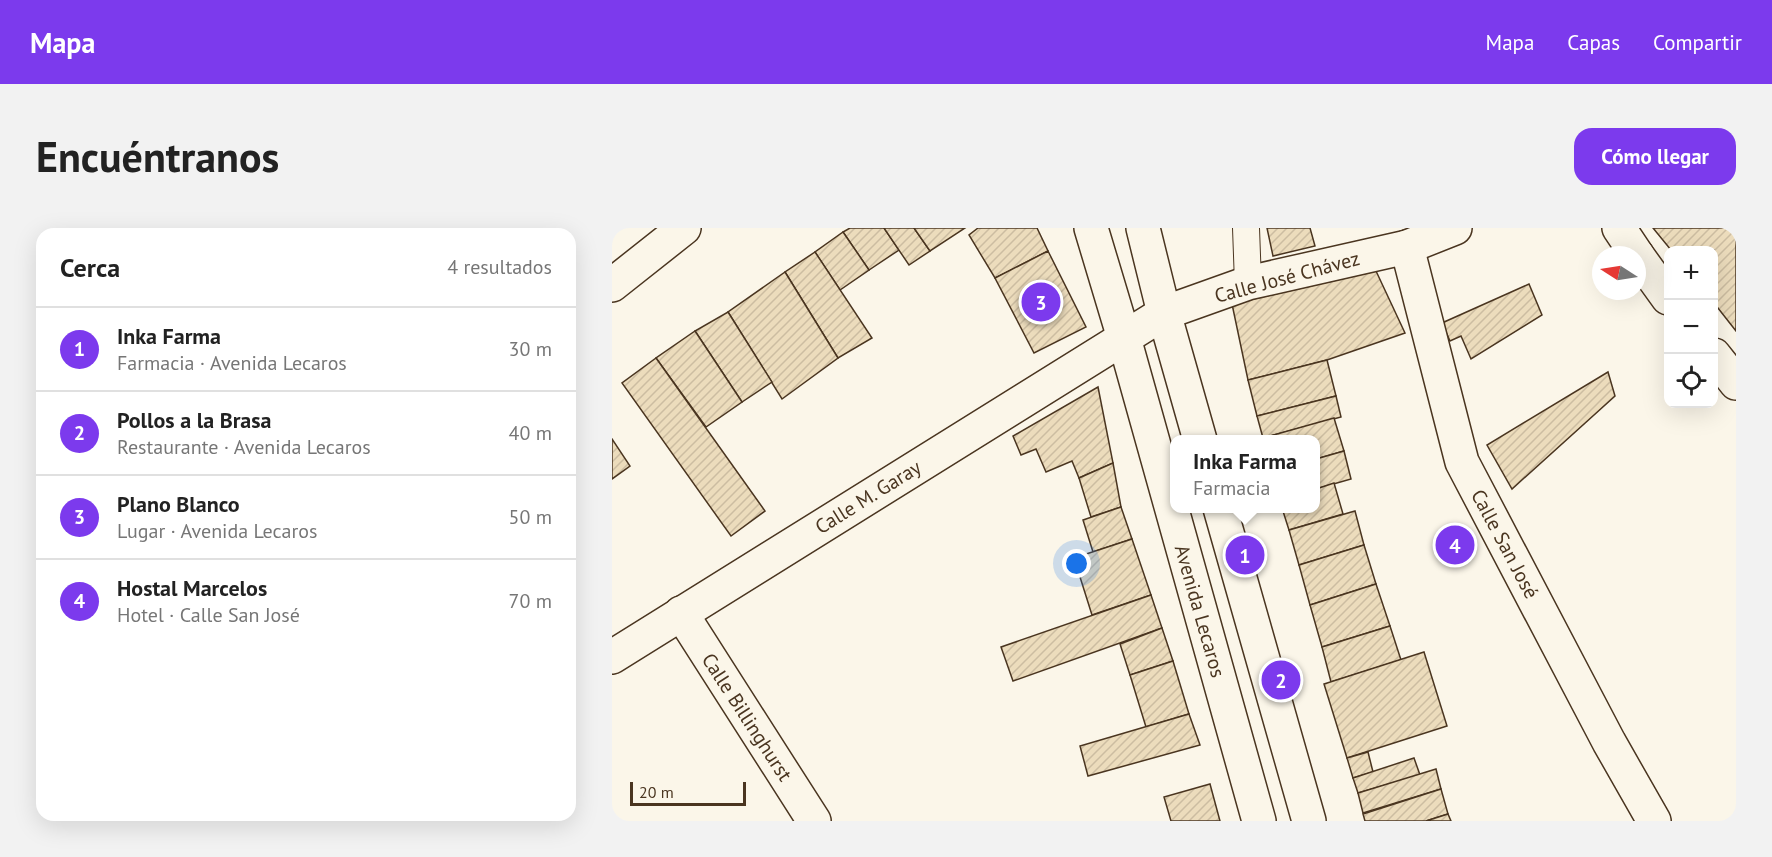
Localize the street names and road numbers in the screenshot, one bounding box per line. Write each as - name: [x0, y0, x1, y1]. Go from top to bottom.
- street label: Calle José Chávez: [1212, 245, 1362, 309]
- street label: Calle M. Garay: [810, 454, 926, 540]
- street label: Calle San José: [1465, 485, 1545, 603]
- street label: Avenida Lecaros: [1169, 542, 1231, 680]
- street label: Calle Billinghurst: [696, 648, 798, 786]

